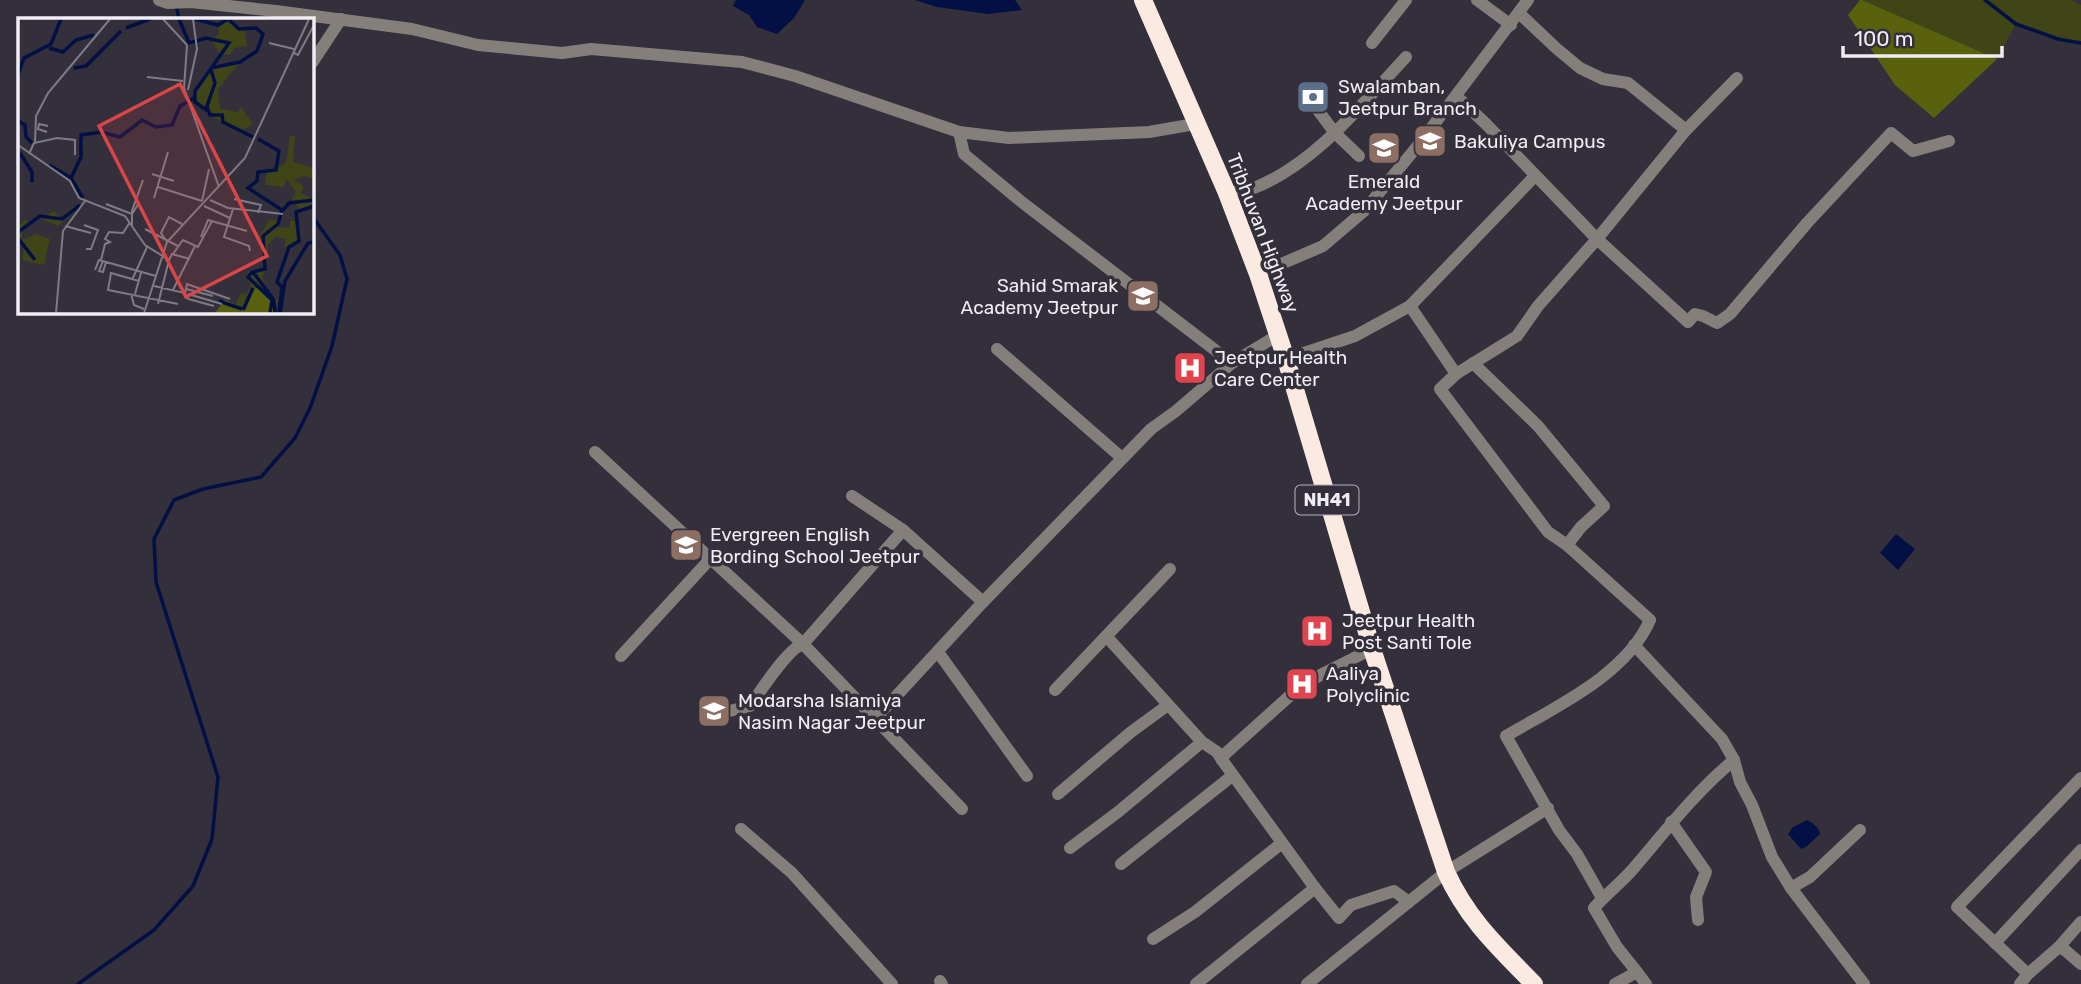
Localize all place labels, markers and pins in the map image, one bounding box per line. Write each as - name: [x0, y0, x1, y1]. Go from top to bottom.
- place label: Swalamban, Jeetpur Branch: [1338, 75, 1477, 120]
- bank icon: Swalamban, Jeetpur Branch: [1294, 78, 1332, 116]
- school or university icon: Bakuliya Campus: [1411, 122, 1449, 160]
- school or university icon: Emerald Academy Jeetpur: [1365, 129, 1403, 167]
- place label: Bakuliya Campus: [1454, 130, 1605, 153]
- place label: Emerald Academy Jeetpur: [1305, 170, 1463, 215]
- place label: Sahid Smarak Academy Jeetpur: [961, 274, 1119, 319]
- school or university icon: Sahid Smarak Academy Jeetpur: [1124, 277, 1162, 315]
- place label: Jeetpur Health Care Center: [1214, 346, 1347, 391]
- hospital icon: Jeetpur Health Care Center: [1171, 349, 1209, 387]
- place label: Evergreen English Bording School Jeetpur: [710, 523, 920, 568]
- school or university icon: Evergreen English Bording School Jeetpur: [667, 526, 705, 564]
- place label: Jeetpur Health Post Santi Tole: [1342, 609, 1475, 654]
- hospital icon: Jeetpur Health Post Santi Tole: [1298, 612, 1336, 650]
- place label: Aaliya Polyclinic: [1326, 662, 1410, 707]
- hospital icon: Aaliya Polyclinic: [1283, 665, 1321, 703]
- place label: Modarsha Islamiya Nasim Nagar Jeetpur: [738, 689, 926, 734]
- school or university icon: Modarsha Islamiya Nasim Nagar Jeetpur: [695, 692, 733, 730]

